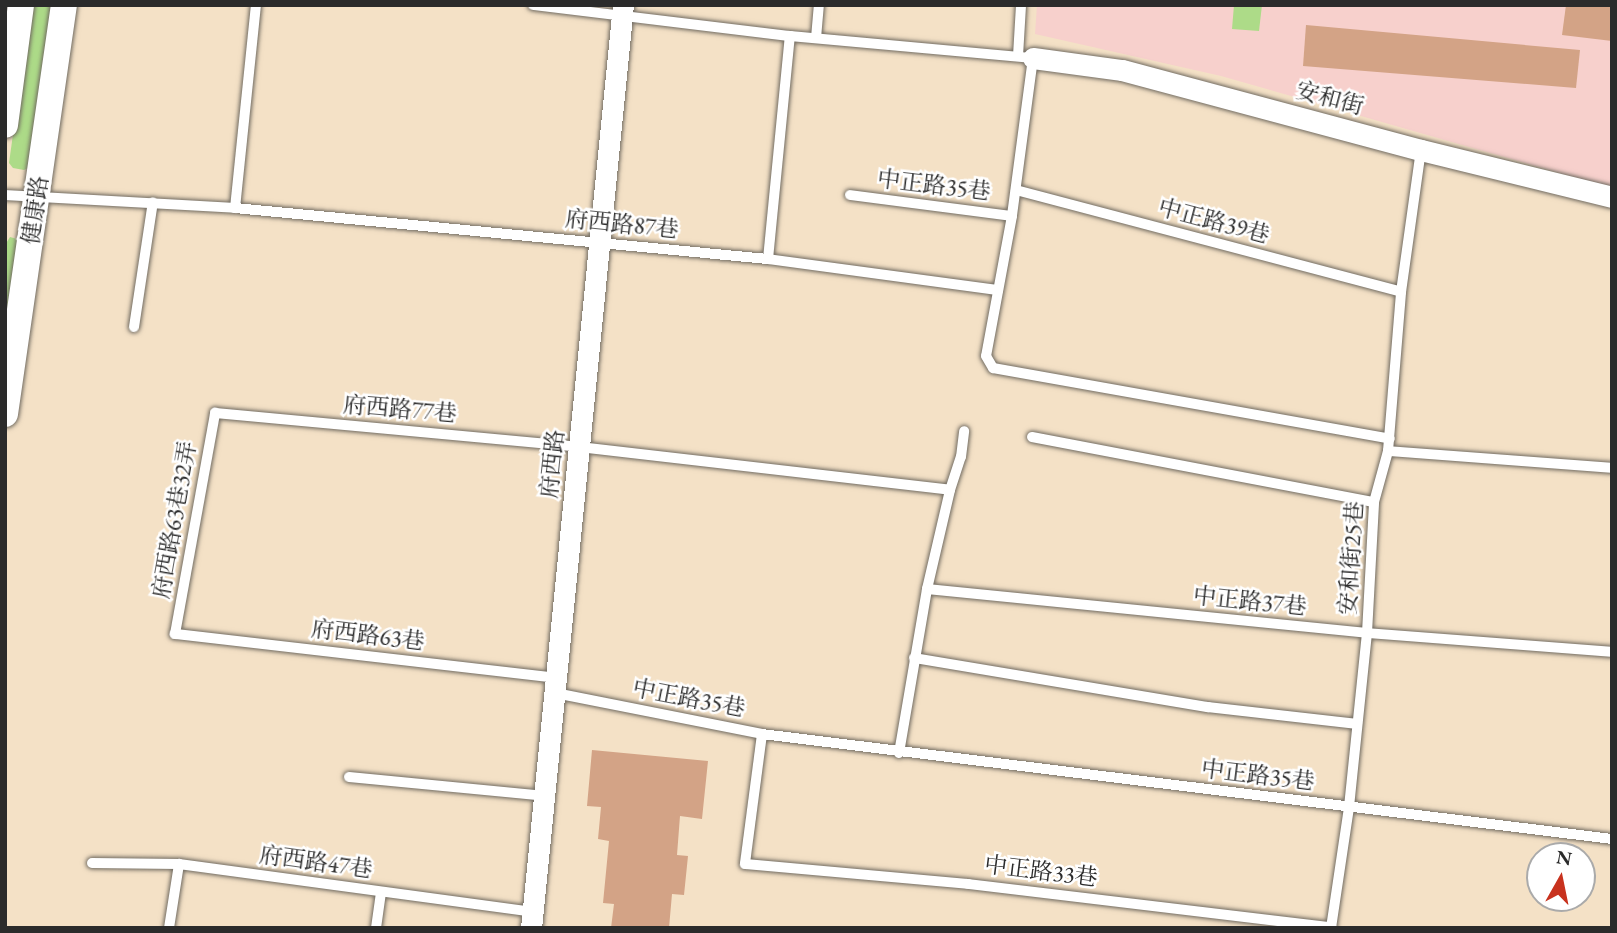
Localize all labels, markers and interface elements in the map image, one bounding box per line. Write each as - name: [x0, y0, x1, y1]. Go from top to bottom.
- street label: 安和街: [1293, 76, 1367, 120]
- street label: 中正路35巷: [876, 164, 992, 206]
- street label: 健康路: [17, 174, 53, 246]
- street label: 中正路39巷: [1155, 193, 1273, 249]
- street label: 府西路87巷: [564, 204, 680, 244]
- street label: 府西路77巷: [342, 390, 458, 428]
- street label: 府西路: [535, 428, 569, 500]
- street label: 府西路63巷32弄: [147, 439, 201, 601]
- street label: 安和街25巷: [1333, 500, 1369, 616]
- street label: 中正路37巷: [1192, 581, 1308, 621]
- street label: 府西路63巷: [310, 614, 426, 656]
- street label: 中正路35巷: [630, 674, 748, 722]
- street label: 中正路35巷: [1200, 754, 1316, 796]
- street label: 府西路47巷: [258, 840, 374, 884]
- north arrow: [1526, 842, 1596, 912]
- text: N: [1555, 844, 1574, 871]
- street label: 中正路33巷: [983, 850, 1099, 892]

